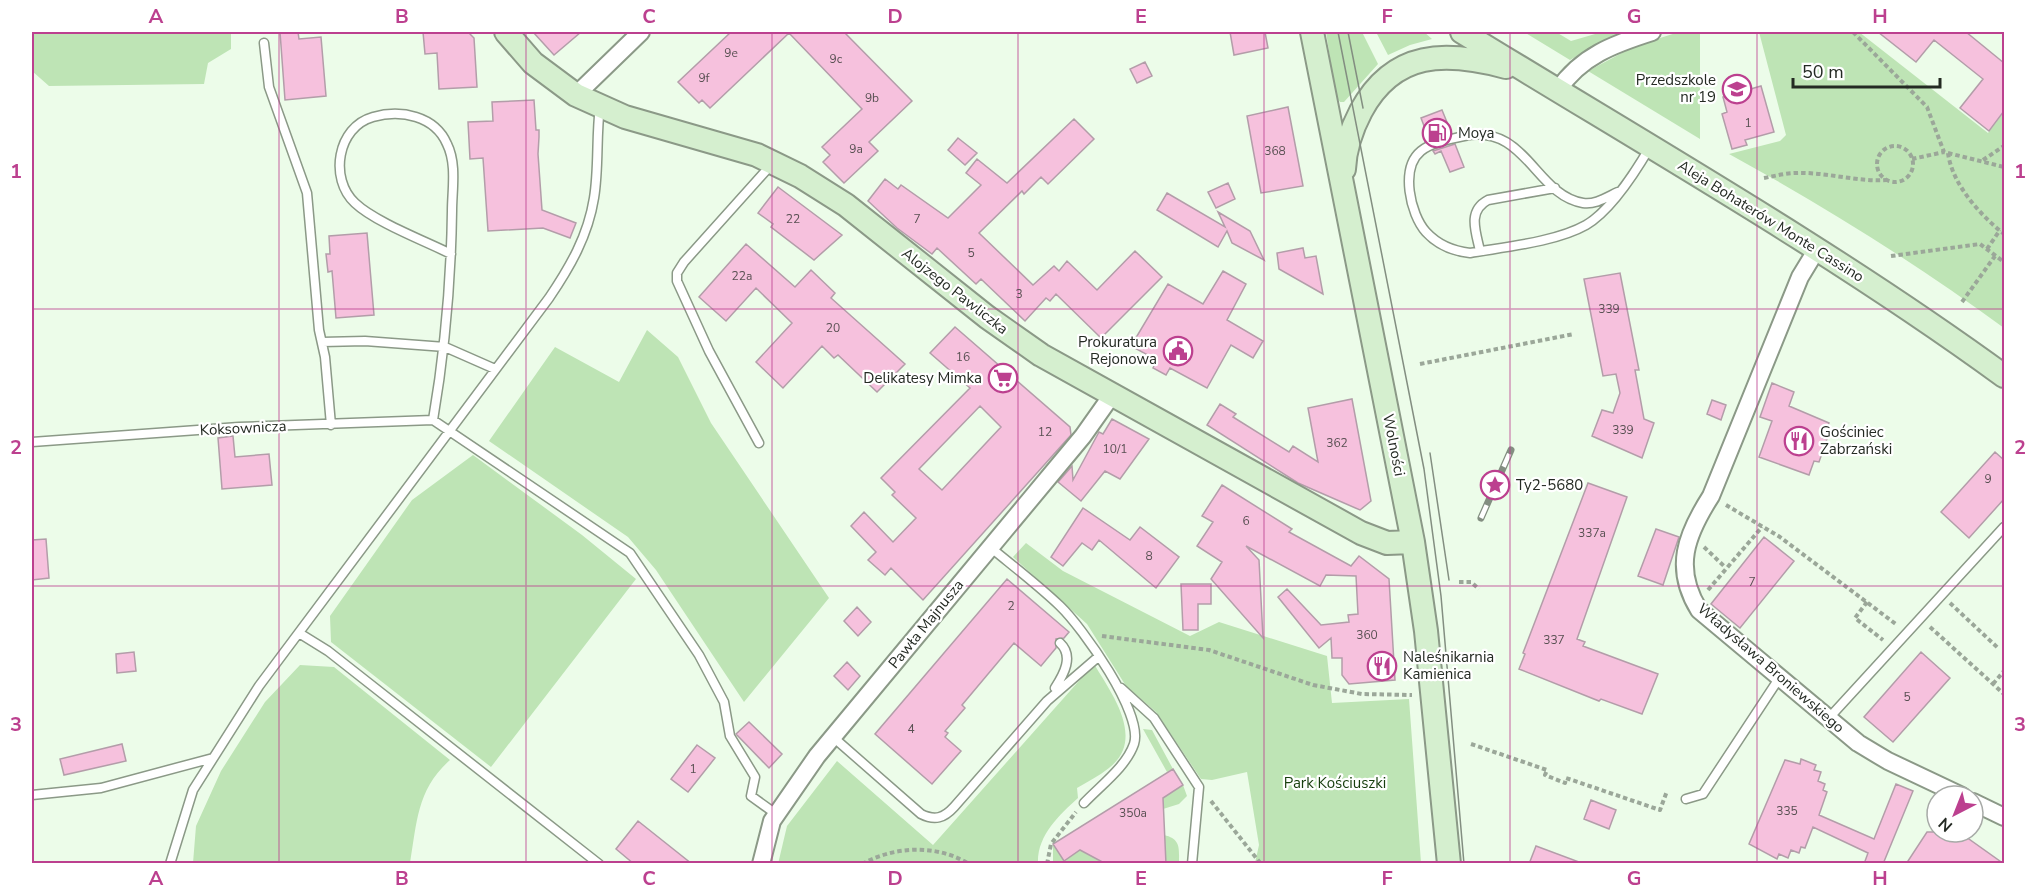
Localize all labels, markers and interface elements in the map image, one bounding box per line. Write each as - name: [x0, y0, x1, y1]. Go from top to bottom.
- text: A: [149, 3, 164, 30]
- text: B: [395, 3, 409, 30]
- text: C: [642, 3, 656, 30]
- text: D: [887, 3, 903, 30]
- text: E: [1135, 3, 1147, 30]
- text: F: [1381, 3, 1393, 30]
- text: G: [1627, 3, 1641, 30]
- text: H: [1872, 3, 1888, 30]
- house number: 9e: [724, 45, 738, 61]
- house number: 9c: [830, 51, 843, 67]
- scale bar: [1793, 51, 1940, 89]
- text: 50 m: [1802, 60, 1844, 84]
- house number: 9f: [698, 70, 711, 86]
- place label: Przedszkole nr 19: [1636, 70, 1716, 107]
- school or university icon: Przedszkole nr 19: [1721, 73, 1753, 105]
- house number: 9b: [865, 90, 879, 106]
- house number: 1: [1744, 115, 1752, 131]
- fuel station icon: Moya: [1421, 117, 1453, 149]
- place label: Moya: [1458, 123, 1495, 143]
- house number: 9a: [849, 141, 863, 157]
- house number: 368: [1264, 143, 1286, 159]
- street label: Aleja Bohaterów Monte Cassino: [1674, 155, 1868, 287]
- text: 1: [10, 158, 22, 185]
- text: 1: [2014, 158, 2026, 185]
- house number: 22: [786, 211, 800, 227]
- house number: 7: [913, 211, 921, 227]
- street label: Alojzego Pawliczka: [898, 243, 1012, 339]
- house number: 5: [967, 245, 975, 261]
- house number: 22a: [732, 268, 752, 284]
- house number: 3: [1015, 286, 1023, 302]
- house number: 339: [1598, 301, 1620, 317]
- house number: 20: [826, 320, 840, 336]
- place label: Prokuratura Rejonowa: [1078, 332, 1157, 369]
- public building icon: Prokuratura Rejonowa: [1162, 335, 1194, 367]
- house number: 16: [956, 349, 970, 365]
- supermarket icon: Delikatesy Mimka: [987, 362, 1019, 394]
- place label: Delikatesy Mimka: [863, 368, 982, 388]
- street label: Wolności: [1378, 412, 1410, 478]
- street label: Koksownicza: [199, 416, 287, 440]
- house number: 339: [1612, 422, 1634, 438]
- place label: Gościniec Zabrzański: [1820, 422, 1892, 459]
- house number: 12: [1038, 424, 1052, 440]
- restaurant icon: Gościniec Zabrzański: [1783, 425, 1815, 457]
- text: 2: [10, 434, 22, 461]
- text: 2: [2014, 434, 2026, 461]
- house number: 362: [1326, 435, 1348, 451]
- house number: 10/1: [1103, 441, 1128, 457]
- place icon: Ty2-5680: [1479, 469, 1511, 501]
- house number: 9: [1984, 471, 1992, 487]
- place label: Ty2-5680: [1516, 475, 1583, 495]
- house number: 6: [1242, 513, 1250, 529]
- house number: 337a: [1578, 525, 1606, 541]
- house number: 8: [1145, 548, 1153, 564]
- house number: 7: [1748, 574, 1756, 590]
- street label: Pawła Majnusza: [884, 575, 968, 673]
- house number: 2: [1007, 598, 1015, 614]
- street label: Władysława Broniewskiego: [1693, 599, 1849, 737]
- house number: 360: [1356, 627, 1378, 643]
- house number: 337: [1543, 632, 1565, 648]
- place label: Naleśnikarnia Kamienica: [1403, 647, 1494, 684]
- restaurant icon: Naleśnikarnia Kamienica: [1366, 650, 1398, 682]
- house number: 5: [1903, 689, 1911, 705]
- text: 3: [10, 711, 22, 738]
- text: 3: [2014, 711, 2026, 738]
- house number: 4: [907, 721, 915, 737]
- house number: 1: [689, 761, 697, 777]
- park label: Park Kościuszki: [1284, 773, 1386, 793]
- north arrow: [1925, 784, 1985, 844]
- house number: 335: [1776, 803, 1798, 819]
- house number: 350a: [1119, 805, 1147, 821]
- text: N: [1934, 812, 1957, 837]
- text: A: [149, 865, 164, 892]
- text: B: [395, 865, 409, 892]
- text: C: [642, 865, 656, 892]
- text: D: [887, 865, 903, 892]
- text: E: [1135, 865, 1147, 892]
- text: F: [1381, 865, 1393, 892]
- text: G: [1627, 865, 1641, 892]
- text: H: [1872, 865, 1888, 892]

